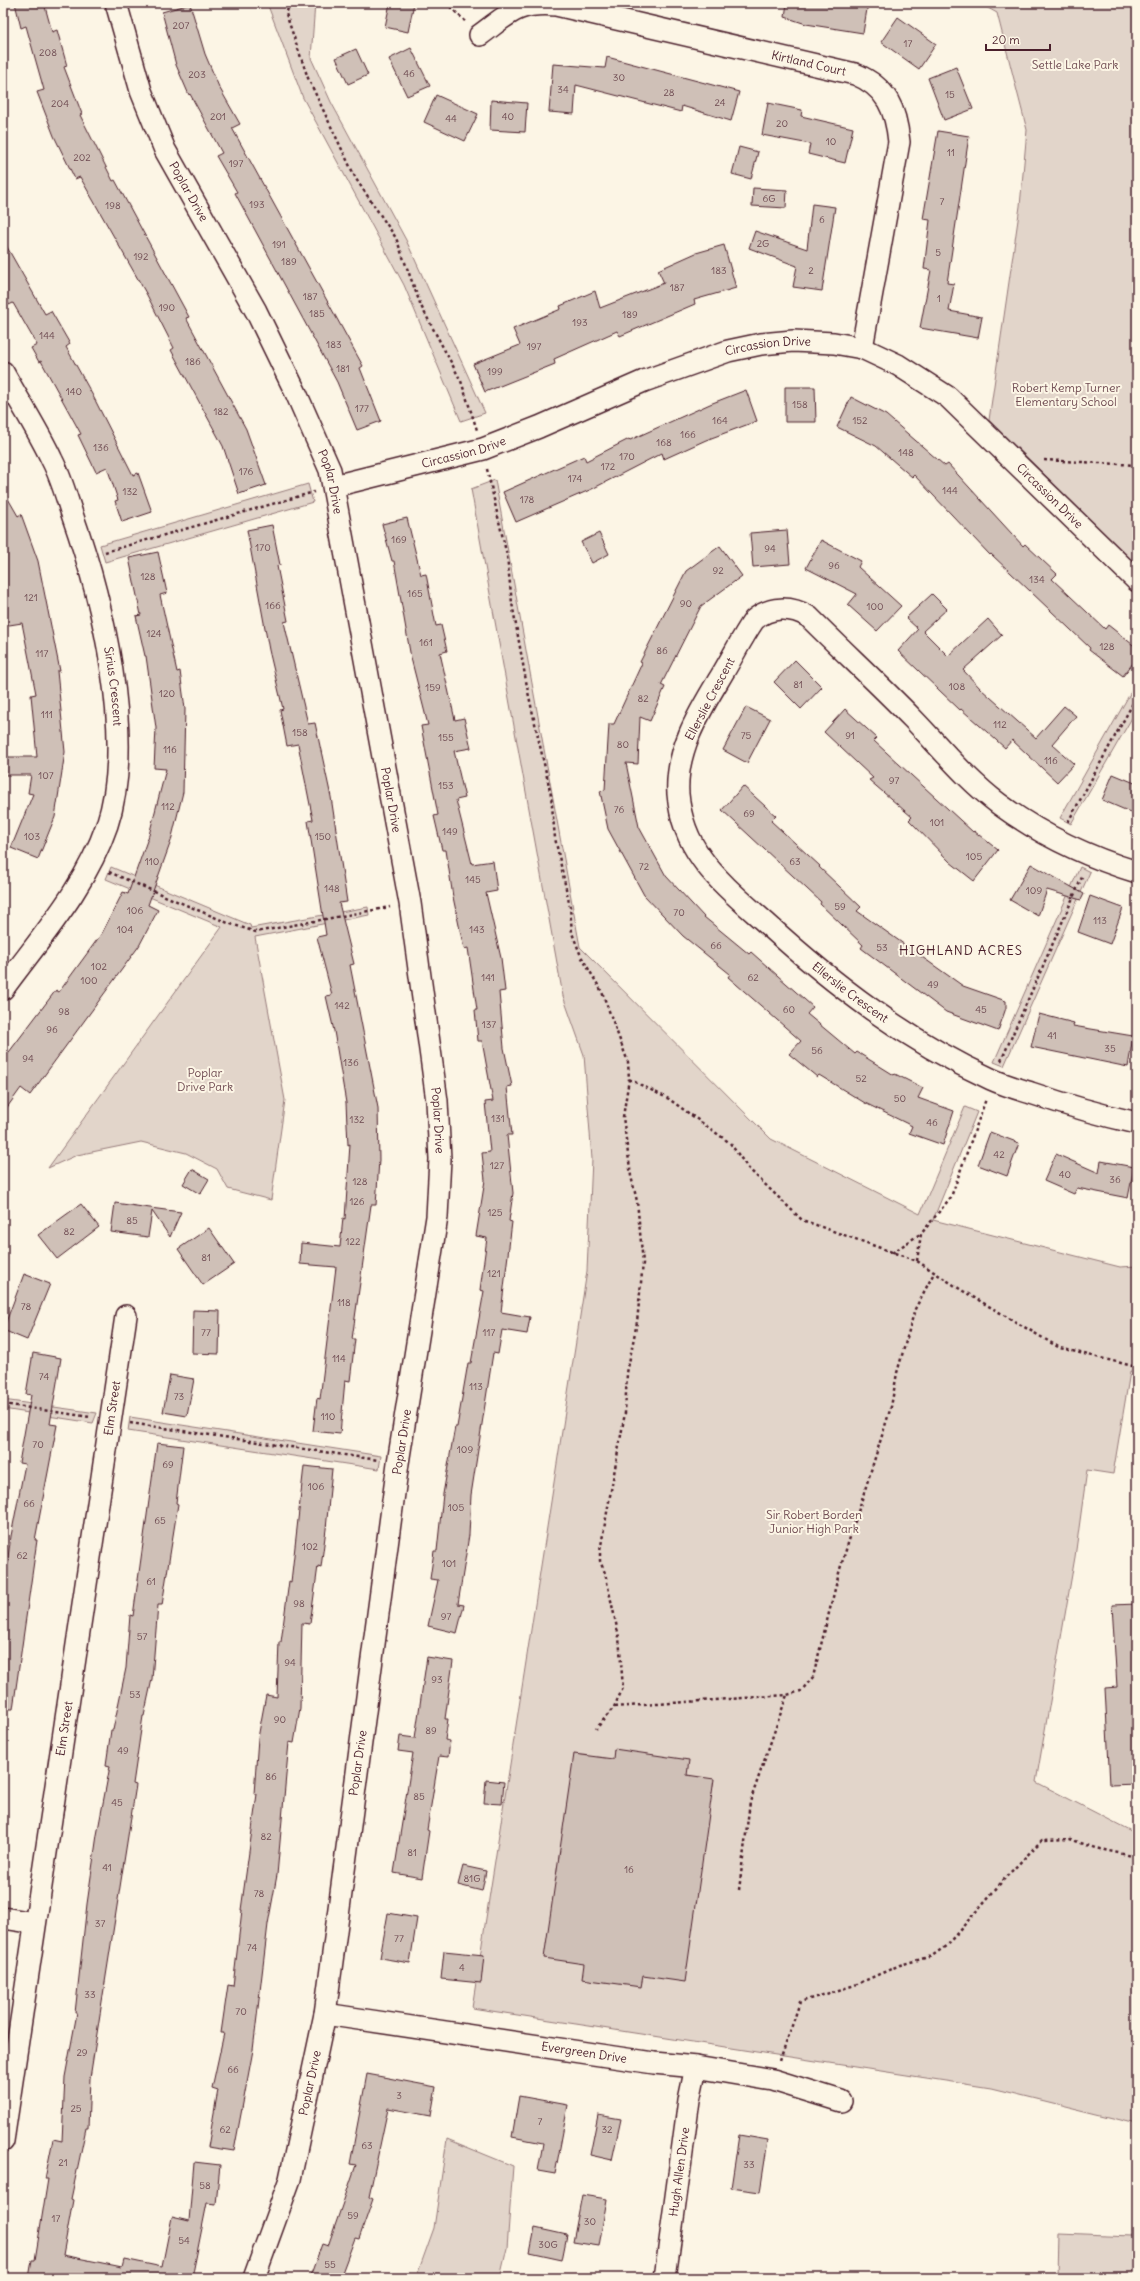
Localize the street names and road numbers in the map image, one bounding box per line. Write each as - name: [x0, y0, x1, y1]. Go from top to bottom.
- street label: Kirtland Court: [770, 47, 848, 79]
- street label: Poplar Drive: [166, 159, 212, 224]
- street label: Circassion Drive: [723, 333, 811, 358]
- street label: Circassion Drive: [420, 433, 508, 471]
- street label: Poplar Drive: [315, 447, 346, 515]
- street label: Circassion Drive: [1014, 460, 1086, 531]
- street label: Sirius Crescent: [101, 645, 126, 726]
- street label: Ellerslie Crescent: [681, 655, 738, 743]
- street label: Poplar Drive: [378, 766, 405, 834]
- street label: Ellerslie Crescent: [809, 958, 891, 1026]
- street label: Poplar Drive: [428, 1086, 448, 1154]
- street label: Elm Street: [100, 1380, 123, 1436]
- street label: Poplar Drive: [389, 1408, 414, 1476]
- street label: Elm Street: [53, 1700, 75, 1757]
- street label: Poplar Drive: [345, 1729, 370, 1797]
- street label: Evergreen Drive: [540, 2038, 628, 2066]
- street label: Poplar Drive: [295, 2049, 324, 2117]
- street label: Hugh Allen Drive: [665, 2126, 692, 2217]

